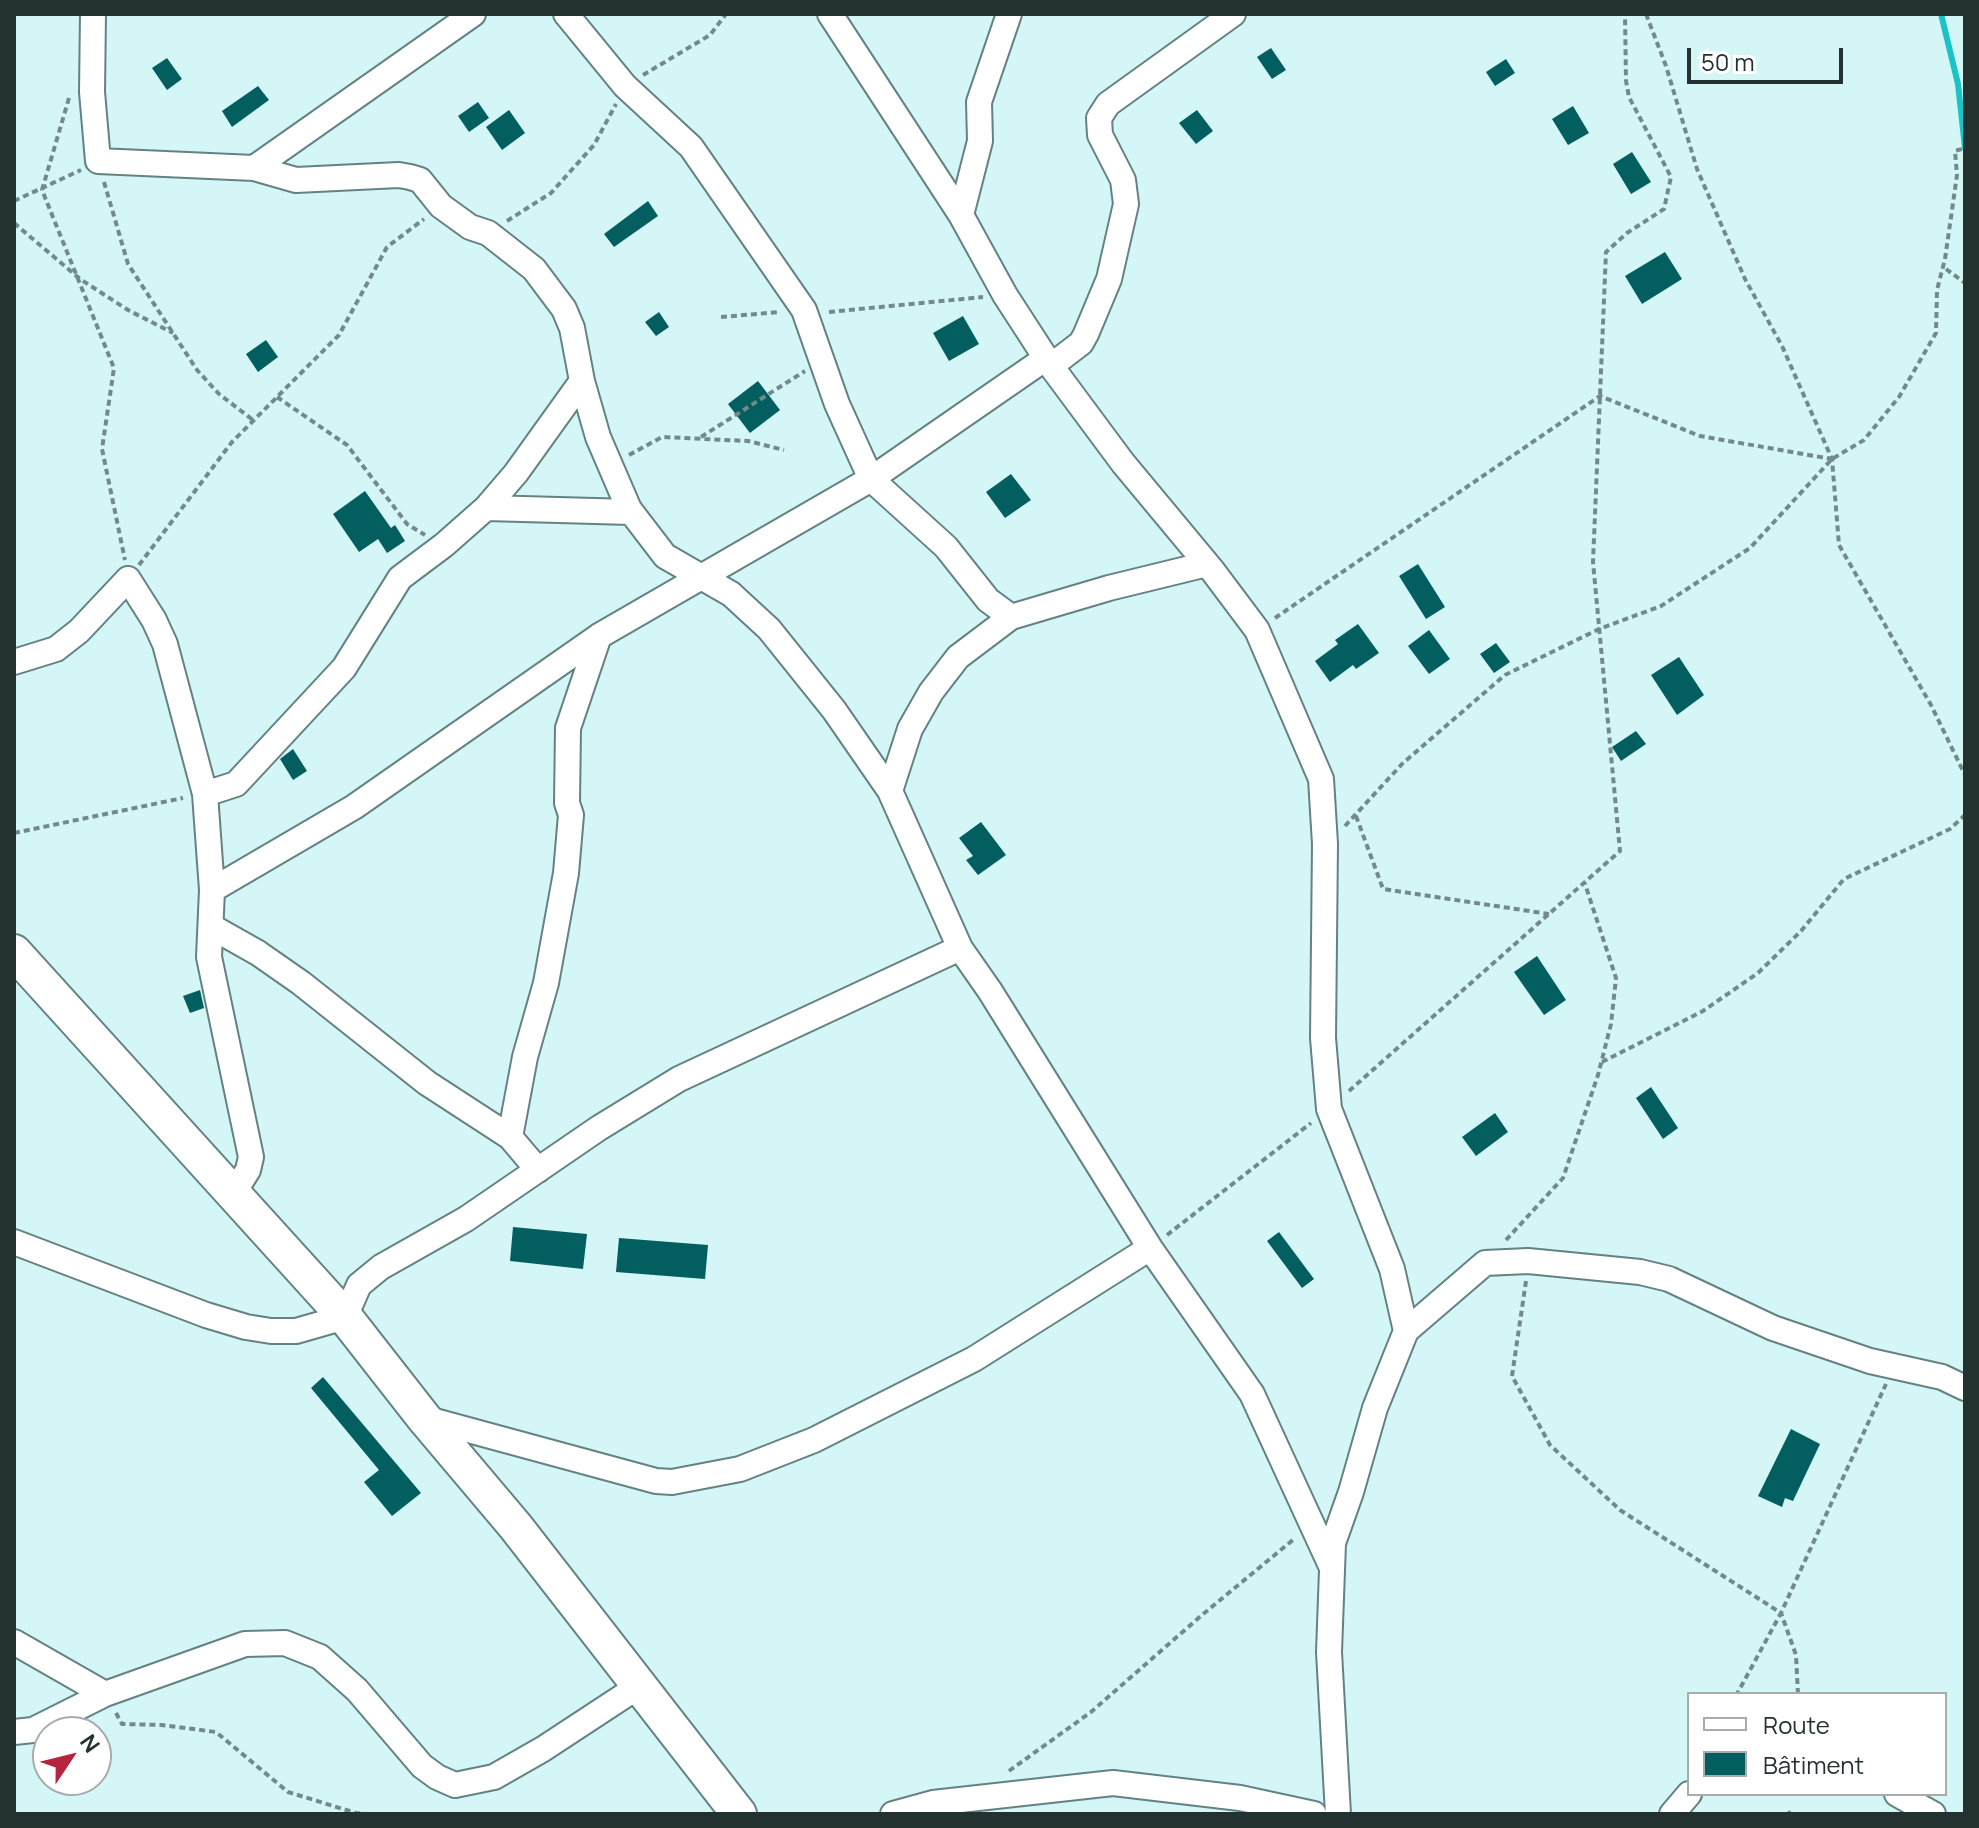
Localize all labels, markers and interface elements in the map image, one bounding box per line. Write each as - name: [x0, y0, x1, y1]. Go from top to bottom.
- scale bar: [1691, 32, 1847, 82]
- text: 50 m: [1701, 45, 1755, 78]
- legend: [1687, 1692, 1947, 1796]
- text: Route: [1763, 1708, 1830, 1741]
- north arrow: [32, 1716, 112, 1796]
- text: N: [73, 1728, 107, 1758]
- text: Bâtiment: [1763, 1748, 1864, 1781]

